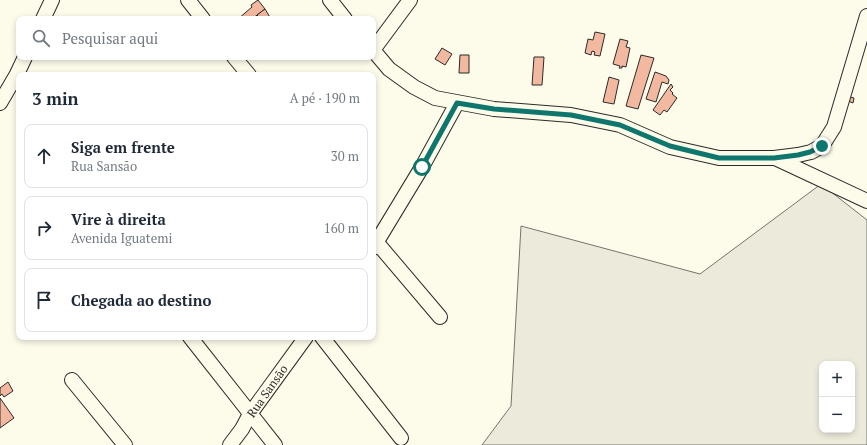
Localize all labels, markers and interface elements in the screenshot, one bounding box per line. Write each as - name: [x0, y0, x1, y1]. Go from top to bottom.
- search box: [16, 16, 376, 60]
- icon: search: [30, 27, 52, 49]
- text: Pesquisar aqui: [62, 28, 158, 48]
- text: 3 min: [32, 87, 79, 110]
- text: A pé · 190 m: [290, 89, 360, 107]
- text: Siga em frente: [71, 137, 175, 157]
- route end: [813, 137, 831, 155]
- icon: ahead: [33, 145, 55, 167]
- text: 30 m: [331, 147, 359, 165]
- text: Rua Sansão: [71, 157, 137, 175]
- route start: [413, 158, 431, 176]
- text: Vire à direita: [71, 209, 166, 229]
- icon: right: [33, 217, 55, 239]
- text: 160 m: [324, 219, 359, 237]
- text: Avenida Iguatemi: [71, 229, 172, 247]
- icon: arrive: [33, 289, 55, 311]
- text: Chegada ao destino: [71, 290, 211, 310]
- street label: Rua Sansão: [243, 361, 291, 420]
- map controls: [819, 361, 855, 433]
- button: +: [819, 361, 855, 397]
- button: −: [819, 397, 855, 433]

